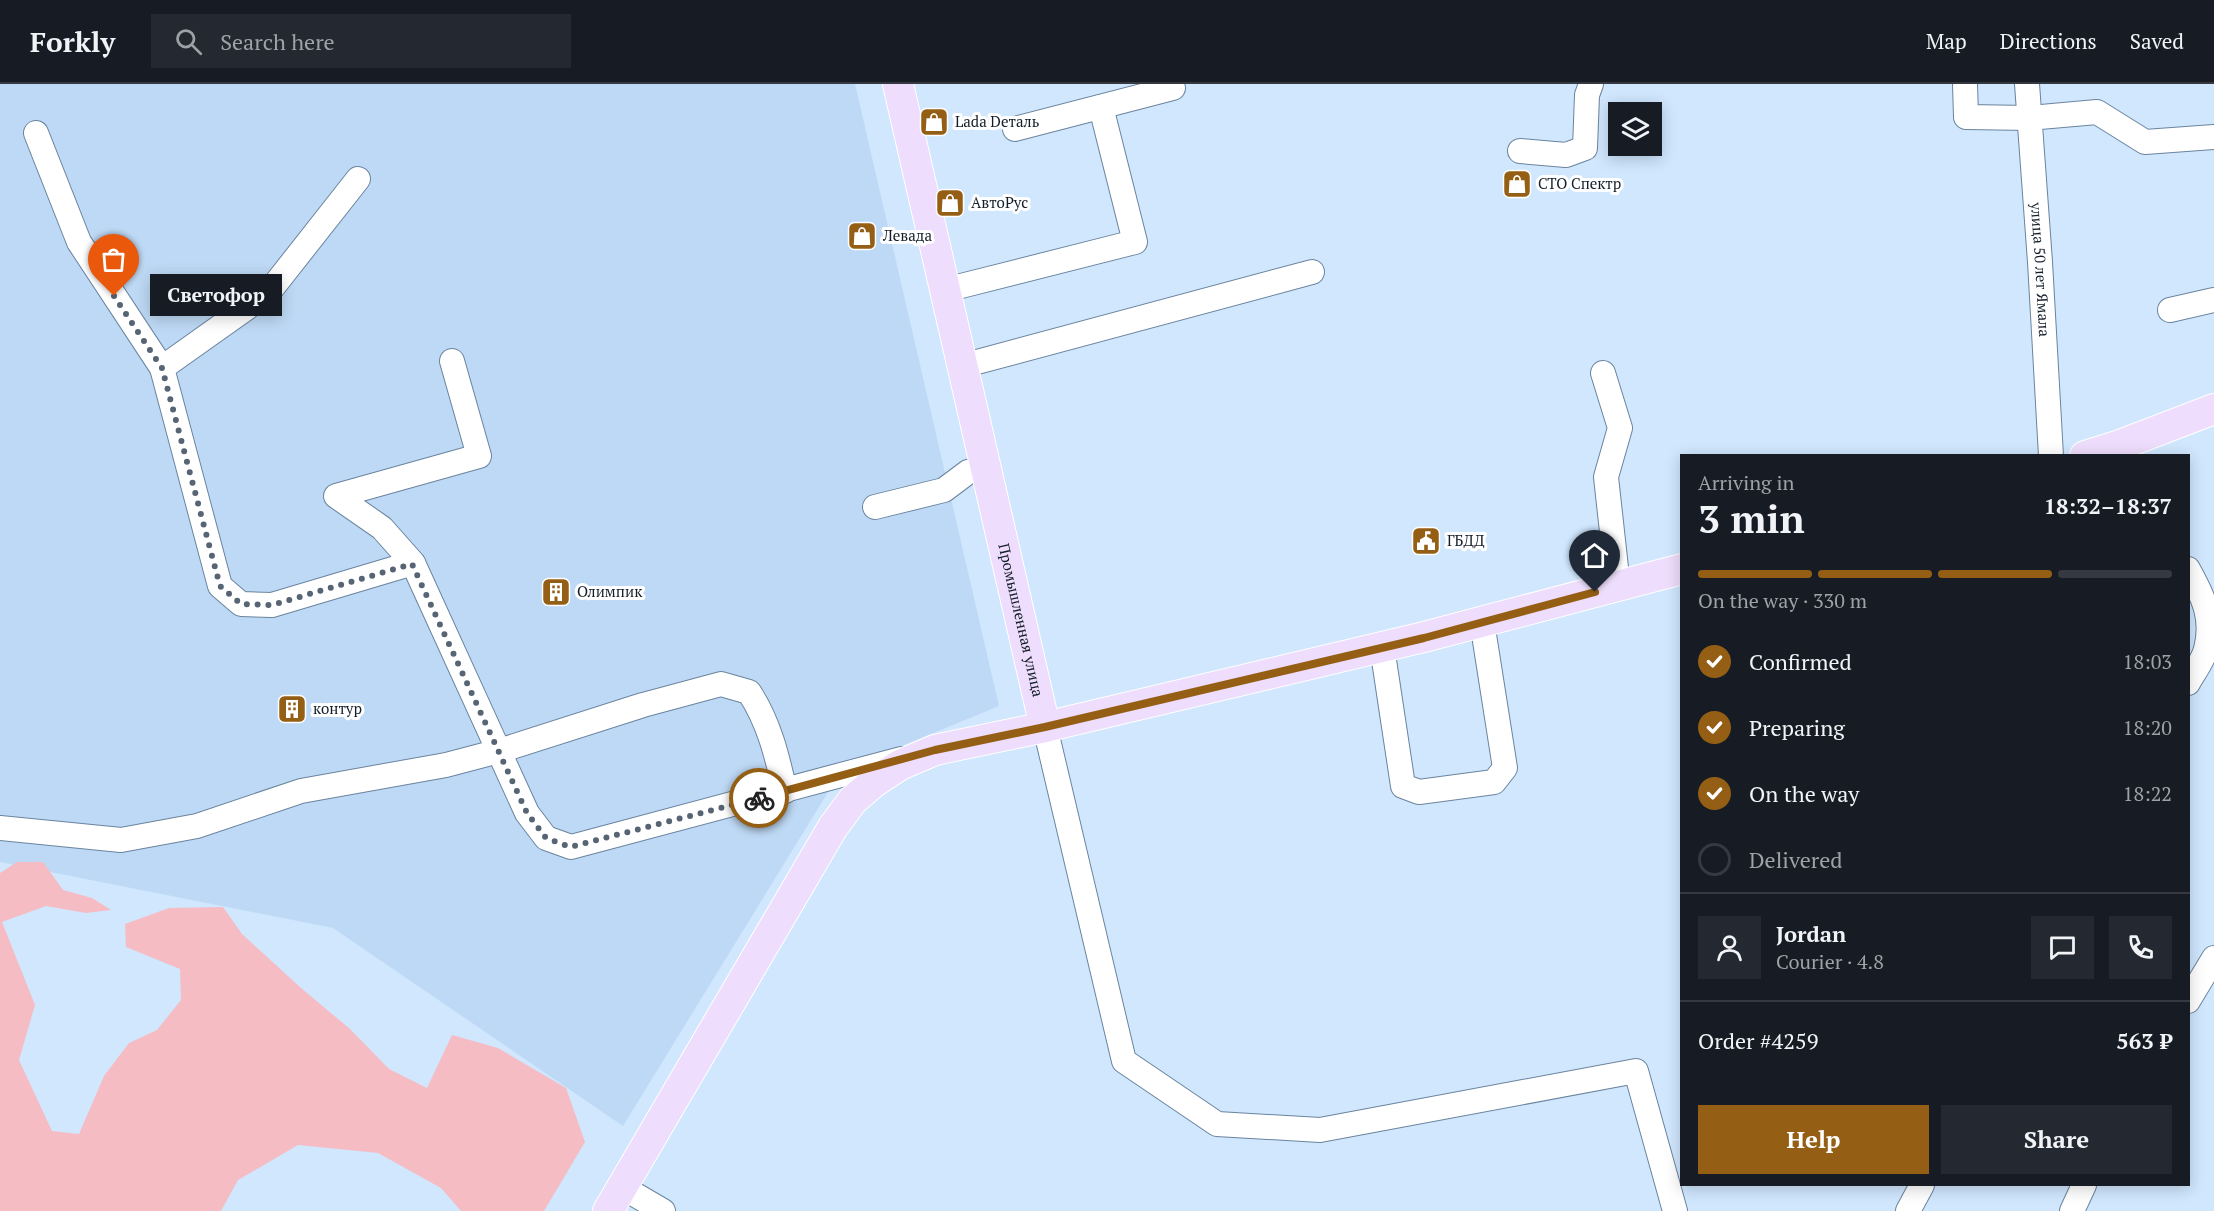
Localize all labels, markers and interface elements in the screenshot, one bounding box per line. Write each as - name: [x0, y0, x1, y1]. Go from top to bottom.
- search box: [151, 14, 571, 68]
- text: Forkly: [30, 23, 115, 60]
- icon: search: [172, 25, 205, 58]
- text: Search here: [220, 27, 335, 56]
- text: Map: [1926, 27, 1967, 55]
- text: Directions: [2000, 27, 2097, 55]
- text: Saved: [2130, 27, 2184, 55]
- map controls: [1608, 102, 1662, 156]
- button: layers: [1608, 102, 1662, 156]
- shop icon: Lada Dеталь: [918, 106, 950, 138]
- place label: Lada Dеталь: [955, 111, 1040, 131]
- shop icon: СТО Спектр: [1501, 168, 1533, 200]
- place label: СТО Спектр: [1538, 173, 1621, 193]
- shop icon: АвтоРус: [934, 187, 966, 219]
- place label: АвтоРус: [971, 192, 1028, 212]
- street label: улица 50 лет Ямала: [2027, 201, 2055, 338]
- shop icon: Левада: [846, 220, 878, 252]
- place label: Левада: [882, 225, 932, 245]
- pin: [88, 234, 139, 296]
- icon: bag: [97, 243, 130, 276]
- callout: Светофор: [150, 275, 282, 317]
- text: Светофор: [167, 281, 265, 308]
- text: Arriving in: [1698, 469, 1794, 496]
- text: 18:32–18:37: [2044, 491, 2172, 520]
- text: 3 min: [1698, 492, 1805, 544]
- public building icon: ГБДД: [1410, 525, 1442, 557]
- place label: ГБДД: [1447, 530, 1485, 550]
- pin: [1569, 530, 1620, 592]
- icon: home: [1578, 539, 1611, 572]
- street label: Промышленная улица: [994, 541, 1049, 699]
- building icon: Олимпик: [540, 576, 572, 608]
- place label: Олимпик: [577, 581, 643, 601]
- text: On the way · 330 m: [1698, 587, 1867, 614]
- icon: check: [1698, 645, 1731, 678]
- text: Confirmed: [1749, 647, 1852, 676]
- text: 18:03: [2123, 648, 2172, 675]
- building icon: контур: [276, 693, 308, 725]
- place label: контур: [313, 698, 362, 718]
- icon: check: [1698, 711, 1731, 744]
- text: Preparing: [1749, 713, 1845, 742]
- text: 18:20: [2123, 714, 2172, 741]
- courier: [729, 768, 789, 828]
- icon: check: [1698, 777, 1731, 810]
- text: On the way: [1749, 779, 1859, 808]
- text: 18:22: [2123, 780, 2172, 807]
- icon: bike: [743, 782, 776, 815]
- text: Delivered: [1749, 845, 1842, 874]
- button: person: [1698, 916, 1761, 979]
- button: chat: [2031, 916, 2094, 979]
- button: phone: [2109, 916, 2172, 979]
- text: Jordan: [1776, 919, 1846, 948]
- text: Courier · 4.8: [1776, 948, 1884, 975]
- text: Order #4259: [1698, 1026, 1818, 1055]
- text: 563 ₽: [2116, 1026, 2172, 1055]
- button: Help: [1698, 1105, 1929, 1174]
- button: Share: [1941, 1105, 2172, 1174]

